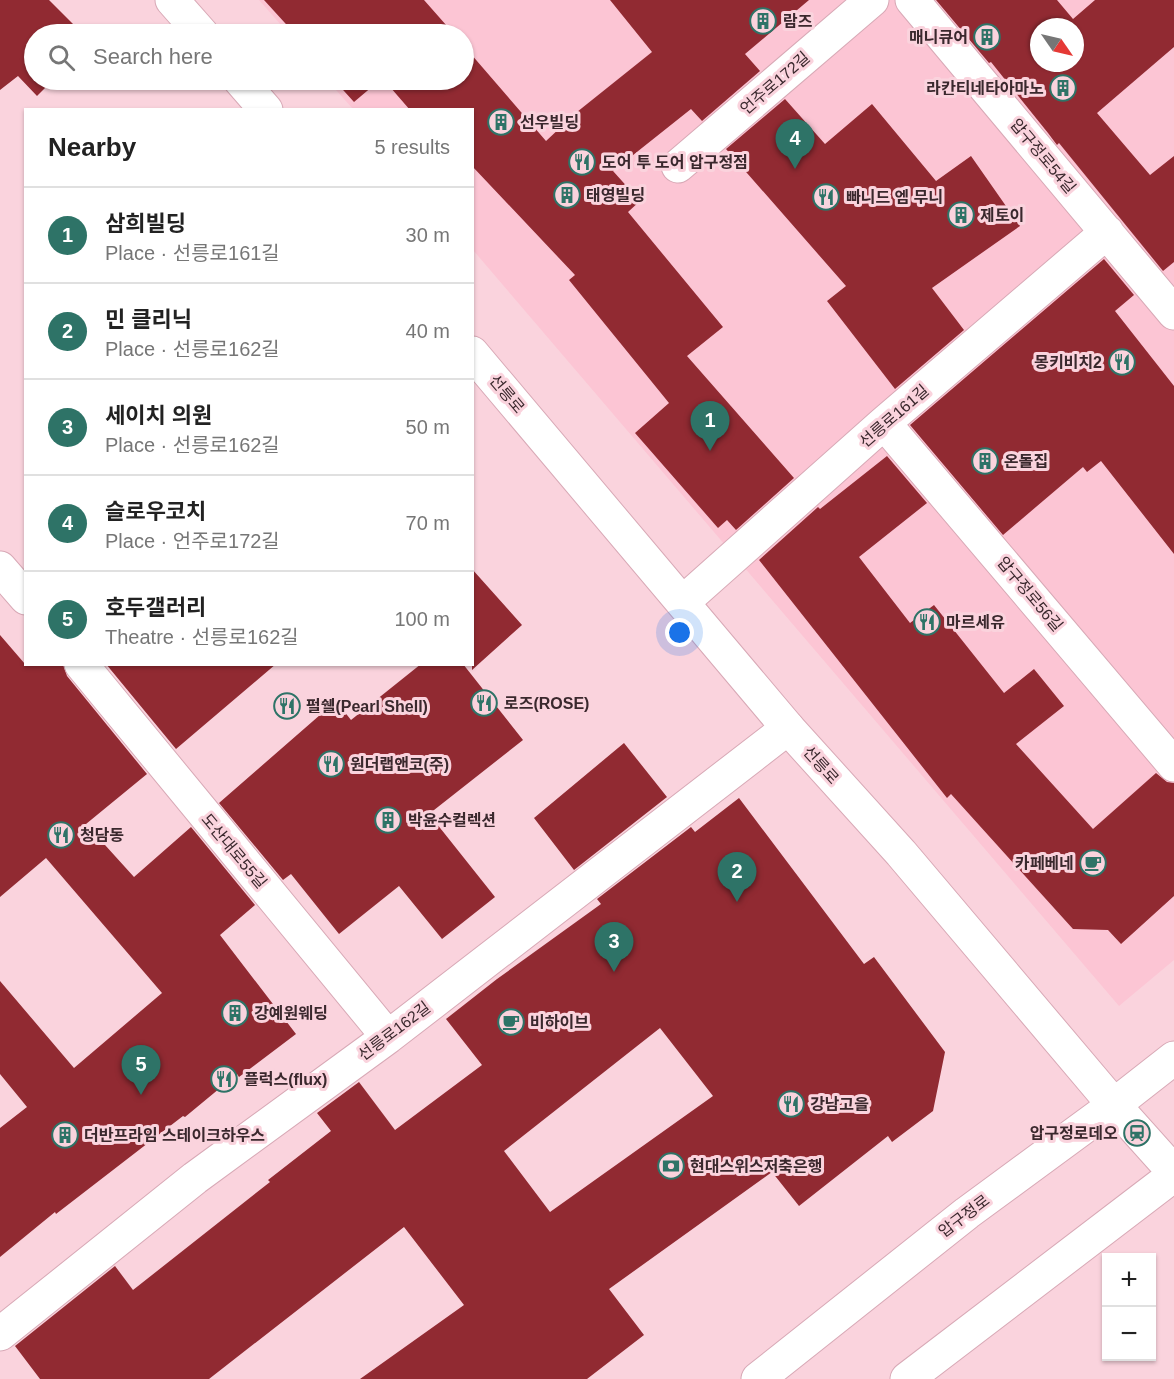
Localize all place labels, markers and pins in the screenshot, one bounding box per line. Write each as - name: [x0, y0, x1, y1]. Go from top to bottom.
- building icon: 람즈: [748, 6, 778, 36]
- place label: 람즈: [783, 13, 813, 30]
- building icon: 매니큐어: [972, 22, 1002, 52]
- place label: 매니큐어: [909, 29, 968, 46]
- building icon: 라칸티네타아마노: [1048, 73, 1078, 103]
- place label: 라칸티네타아마노: [926, 80, 1044, 97]
- building icon: 선우빌딩: [486, 107, 516, 137]
- place label: 선우빌딩: [520, 114, 579, 131]
- pin: 4: [776, 120, 814, 169]
- restaurant icon: 도어 투 도어 압구정점: [567, 147, 597, 177]
- place label: 도어 투 도어 압구정점: [602, 154, 748, 171]
- building icon: 태영빌딩: [552, 180, 582, 210]
- restaurant icon: 빠니드 엠 무니: [811, 182, 841, 212]
- place label: 태영빌딩: [586, 187, 645, 204]
- place label: 빠니드 엠 무니: [846, 189, 943, 206]
- building icon: 제토이: [946, 200, 976, 230]
- place label: 제토이: [980, 207, 1024, 224]
- restaurant icon: 몽키비치2: [1107, 347, 1137, 377]
- place label: 몽키비치2: [1034, 354, 1102, 371]
- pin: 1: [690, 402, 730, 451]
- building icon: 온돌집: [970, 446, 1000, 476]
- place label: 온돌집: [1004, 453, 1048, 470]
- restaurant icon: 마르세유: [912, 607, 942, 637]
- place label: 마르세유: [946, 614, 1005, 631]
- restaurant icon: 로즈(ROSE): [469, 688, 499, 718]
- restaurant icon: 펄쉘(Pearl Shell): [272, 691, 302, 721]
- place label: 로즈(ROSE): [504, 695, 589, 712]
- place label: 펄쉘(Pearl Shell): [306, 698, 428, 715]
- restaurant icon: 원더랩앤코(주): [316, 749, 346, 779]
- place label: 원더랩앤코(주): [350, 756, 449, 773]
- building icon: 박윤수컬렉션: [373, 805, 403, 835]
- place label: 박윤수컬렉션: [408, 812, 496, 829]
- restaurant icon: 청담동: [46, 820, 76, 850]
- place label: 청담동: [80, 827, 124, 844]
- cafe icon: 카페베네: [1078, 848, 1108, 878]
- pin: 2: [718, 852, 756, 902]
- place label: 카페베네: [1015, 855, 1074, 872]
- pin: 3: [594, 922, 634, 972]
- building icon: 강예원웨딩: [220, 998, 250, 1028]
- place label: 강예원웨딩: [254, 1005, 328, 1022]
- cafe icon: 비하이브: [496, 1007, 526, 1037]
- place label: 비하이브: [530, 1014, 589, 1031]
- pin: 5: [122, 1046, 160, 1095]
- restaurant icon: 플럭스(flux): [209, 1064, 239, 1094]
- place label: 플럭스(flux): [244, 1071, 327, 1088]
- restaurant icon: 강남고을: [776, 1089, 806, 1119]
- place label: 강남고을: [810, 1096, 869, 1113]
- station icon: 압구정로데오: [1122, 1118, 1152, 1148]
- building icon: 더반프라임 스테이크하우스: [50, 1120, 80, 1150]
- place label: 압구정로데오: [1030, 1125, 1118, 1142]
- place label: 더반프라임 스테이크하우스: [84, 1127, 265, 1144]
- bank icon: 현대스위스저축은행: [656, 1151, 686, 1181]
- place label: 현대스위스저축은행: [690, 1157, 822, 1175]

